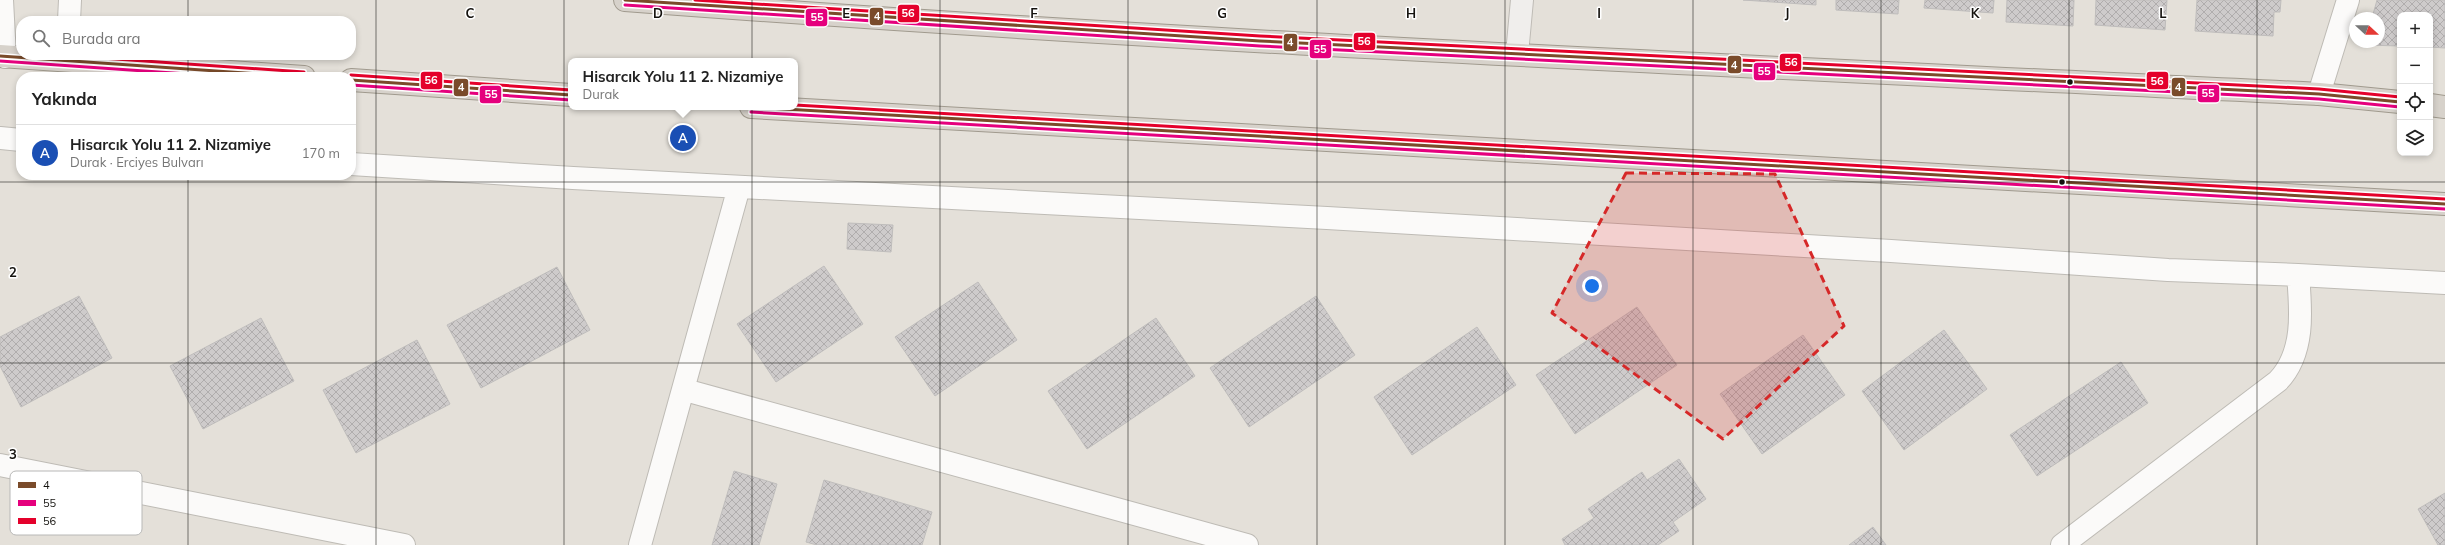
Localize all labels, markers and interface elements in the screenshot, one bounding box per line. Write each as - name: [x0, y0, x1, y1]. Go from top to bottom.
- line badge: 56: [897, 4, 920, 23]
- text: C: [466, 5, 475, 21]
- text: D: [653, 5, 663, 21]
- text: E: [842, 5, 850, 21]
- text: F: [1030, 5, 1038, 21]
- text: G: [1217, 5, 1227, 21]
- text: H: [1406, 5, 1416, 21]
- text: I: [1597, 5, 1601, 21]
- text: J: [1785, 5, 1789, 21]
- text: K: [1971, 5, 1981, 21]
- text: L: [2159, 5, 2167, 21]
- text: 56: [901, 6, 915, 20]
- line badge: 4: [869, 7, 884, 26]
- line badge: 55: [805, 8, 828, 27]
- text: 4: [874, 9, 881, 23]
- text: 55: [810, 10, 824, 24]
- north arrow: [2349, 12, 2385, 48]
- map controls: [2397, 12, 2433, 156]
- button: +: [2397, 12, 2433, 48]
- search box: [16, 16, 356, 60]
- icon: search: [30, 27, 52, 49]
- text: Burada ara: [62, 29, 141, 48]
- line badge: 56: [1353, 32, 1376, 51]
- line badge: 4: [1283, 33, 1298, 52]
- text: 56: [1357, 34, 1371, 48]
- text: 4: [1287, 35, 1294, 49]
- line badge: 55: [1309, 39, 1332, 59]
- text: 55: [1313, 42, 1327, 56]
- button: −: [2397, 48, 2433, 84]
- line badge: 56: [1779, 53, 1802, 72]
- line badge: 4: [1727, 55, 1742, 74]
- text: 56: [1784, 55, 1798, 69]
- popup: [568, 58, 798, 110]
- text: 4: [1731, 58, 1738, 72]
- line badge: 55: [1753, 62, 1776, 81]
- text: 55: [1757, 64, 1771, 78]
- text: Hisarcık Yolu 11 2. Nizamiye: [583, 67, 783, 86]
- line badge: 56: [420, 71, 443, 90]
- line badge: 56: [2146, 71, 2169, 90]
- text: 56: [424, 73, 438, 87]
- text: 56: [2150, 74, 2164, 88]
- unlabelled marker: [2065, 77, 2075, 87]
- line badge: 4: [2171, 77, 2186, 97]
- line badge: 4: [453, 78, 469, 97]
- text: 4: [458, 80, 465, 94]
- text: 4: [2175, 80, 2182, 94]
- line badge: 55: [2197, 84, 2220, 103]
- button: locate: [2397, 84, 2433, 120]
- line badge: 55: [479, 85, 502, 104]
- text: Durak: [583, 86, 619, 102]
- text: 55: [2201, 86, 2215, 100]
- text: 55: [484, 87, 498, 101]
- text: Yakında: [32, 88, 97, 109]
- button: layers: [2397, 120, 2433, 156]
- pin: A: [670, 123, 696, 153]
- text: Hisarcık Yolu 11 2. Nizamiye: [70, 135, 271, 154]
- text: A: [40, 145, 50, 161]
- text: 170 m: [302, 145, 340, 161]
- text: Durak · Erciyes Bulvarı: [70, 154, 204, 170]
- unlabelled marker: [2057, 177, 2067, 187]
- text: 2: [9, 264, 17, 280]
- your location: [1582, 276, 1602, 296]
- text: 3: [9, 446, 17, 462]
- legend: [10, 471, 142, 535]
- text: 4: [43, 478, 50, 492]
- text: 55: [43, 496, 57, 510]
- text: 56: [43, 514, 57, 528]

